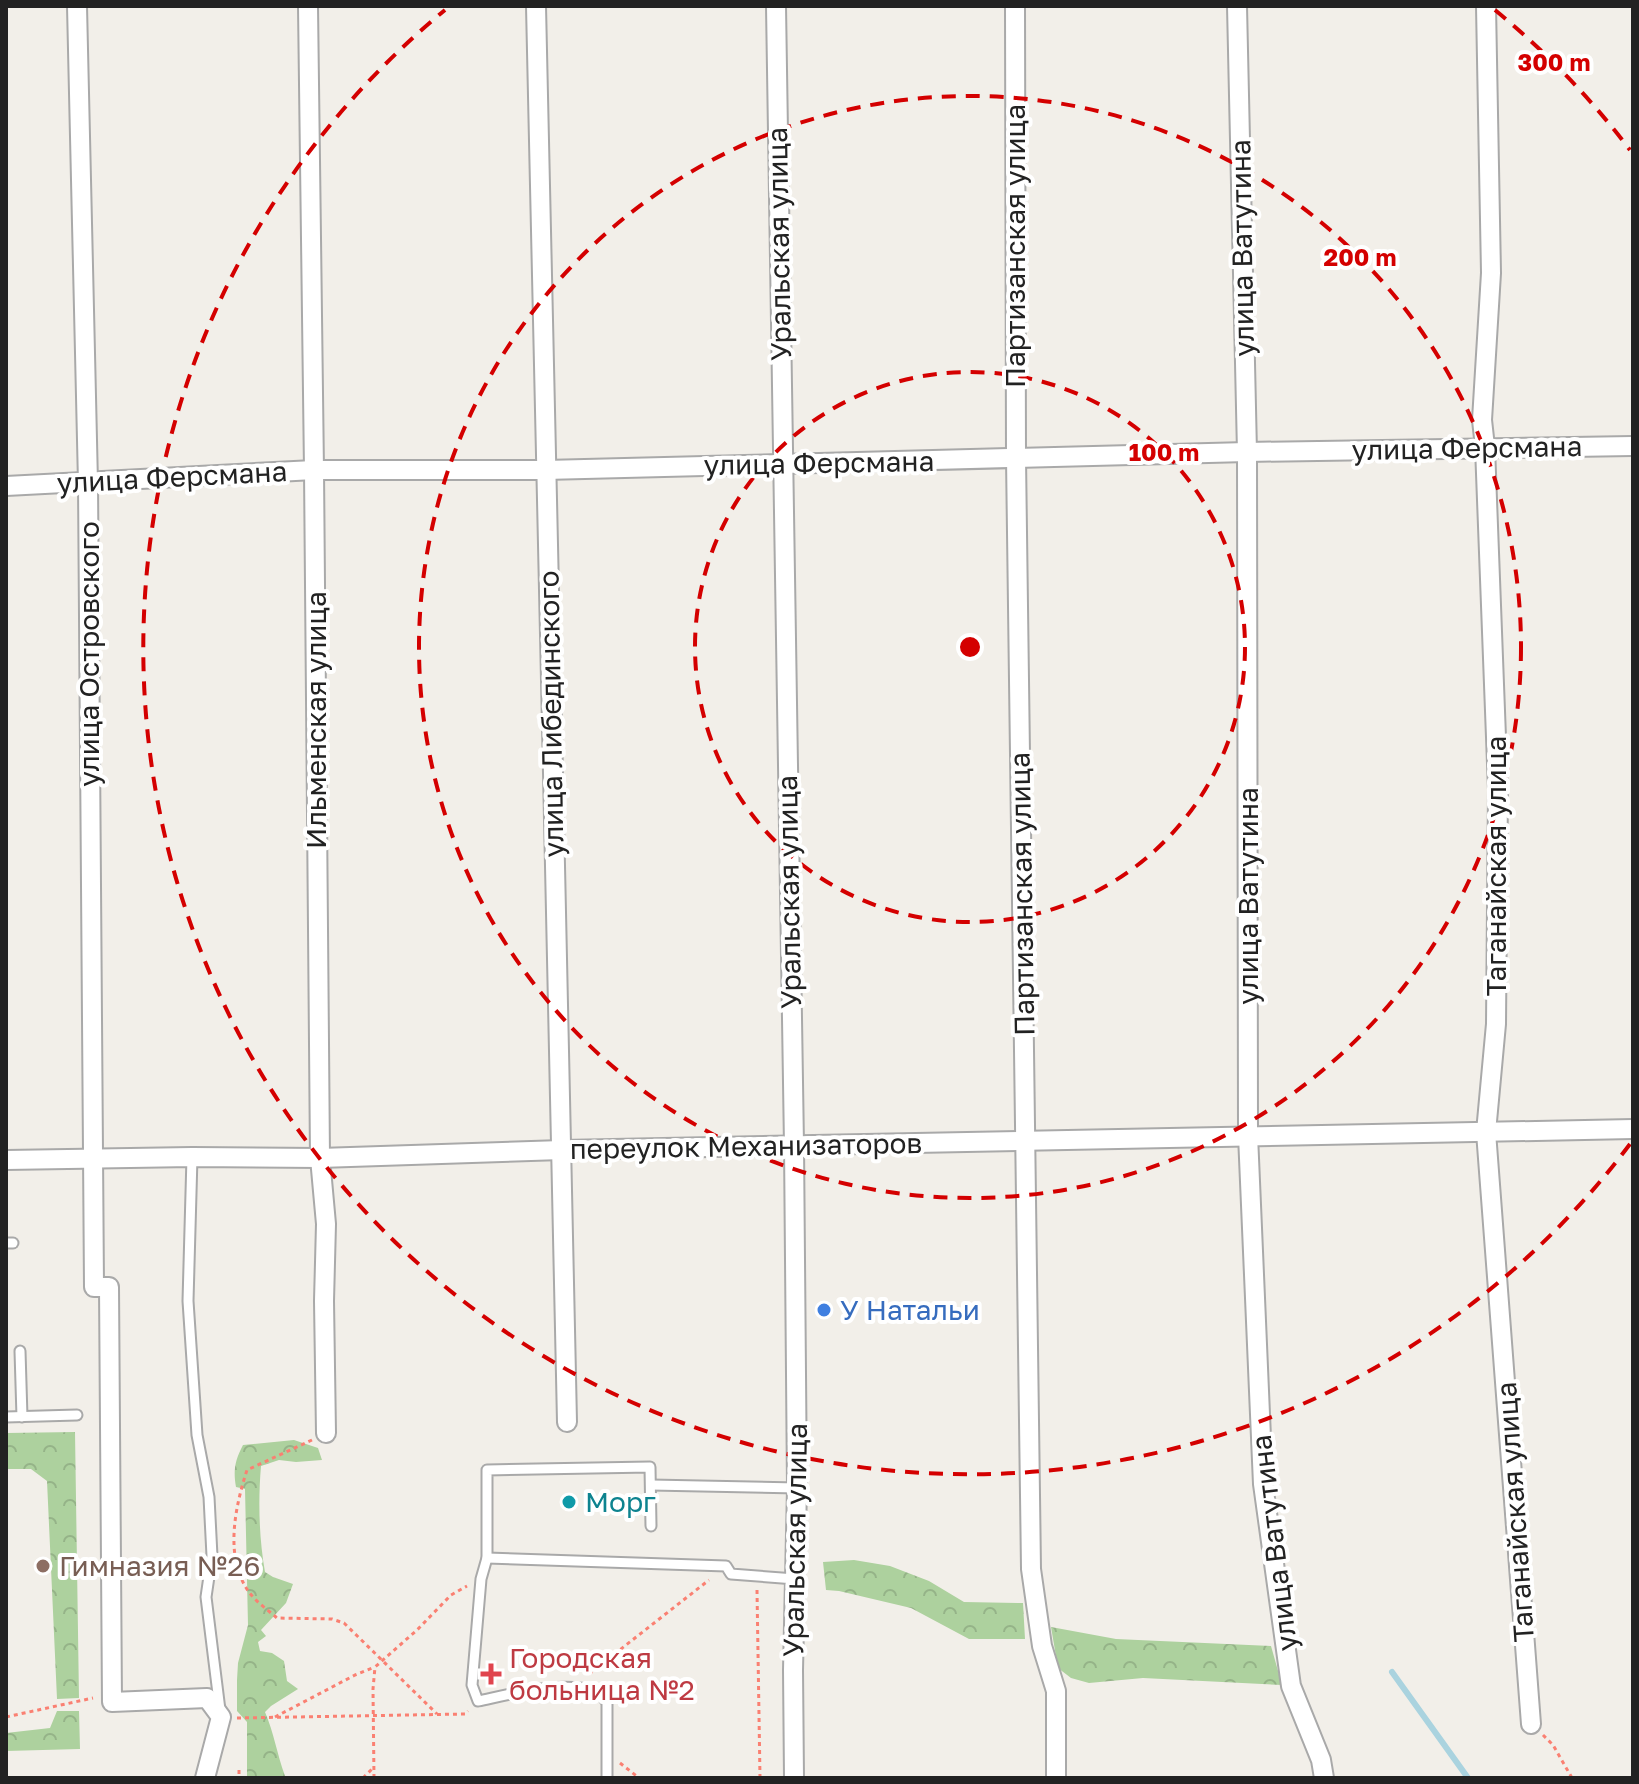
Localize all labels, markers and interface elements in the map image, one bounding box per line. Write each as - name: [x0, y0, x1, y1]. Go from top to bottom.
- text: 300 m: [1518, 47, 1590, 76]
- street label: Партизанская улица: [998, 104, 1031, 388]
- street label: Уральская улица: [760, 127, 797, 361]
- street label: улица Ватутина: [1223, 139, 1260, 357]
- text: 200 m: [1324, 242, 1396, 271]
- street label: улица Ферсмана: [1351, 429, 1583, 466]
- text: 100 m: [1129, 437, 1199, 466]
- street label: улица Ферсмана: [703, 444, 935, 481]
- street label: улица Ферсмана: [56, 454, 288, 499]
- street label: улица Островского: [72, 521, 105, 787]
- street label: улица Либединского: [531, 570, 570, 858]
- street label: Ильменская улица: [299, 591, 332, 849]
- centre of rings: [956, 633, 984, 661]
- street label: Таганайская улица: [1479, 736, 1512, 996]
- street label: Партизанская улица: [1003, 752, 1040, 1036]
- street label: Уральская улица: [770, 775, 807, 1009]
- street label: улица Ватутина: [1231, 787, 1264, 1005]
- street label: переулок Механизаторов: [569, 1126, 923, 1165]
- place label: У Натальи: [840, 1293, 980, 1326]
- marker: У Натальи: [815, 1301, 833, 1319]
- street label: Таганайская улица: [1489, 1381, 1540, 1643]
- street label: Уральская улица: [776, 1423, 813, 1657]
- street label: улица Ватутина: [1244, 1433, 1303, 1653]
- place label: Морг: [585, 1485, 656, 1518]
- marker: Морг: [560, 1493, 578, 1511]
- place label: Гимназия №26: [59, 1549, 260, 1582]
- marker: Гимназия №26: [34, 1557, 52, 1575]
- place label: Городская больница №2: [509, 1641, 695, 1706]
- marker: Городская больница №2: [480, 1663, 502, 1685]

